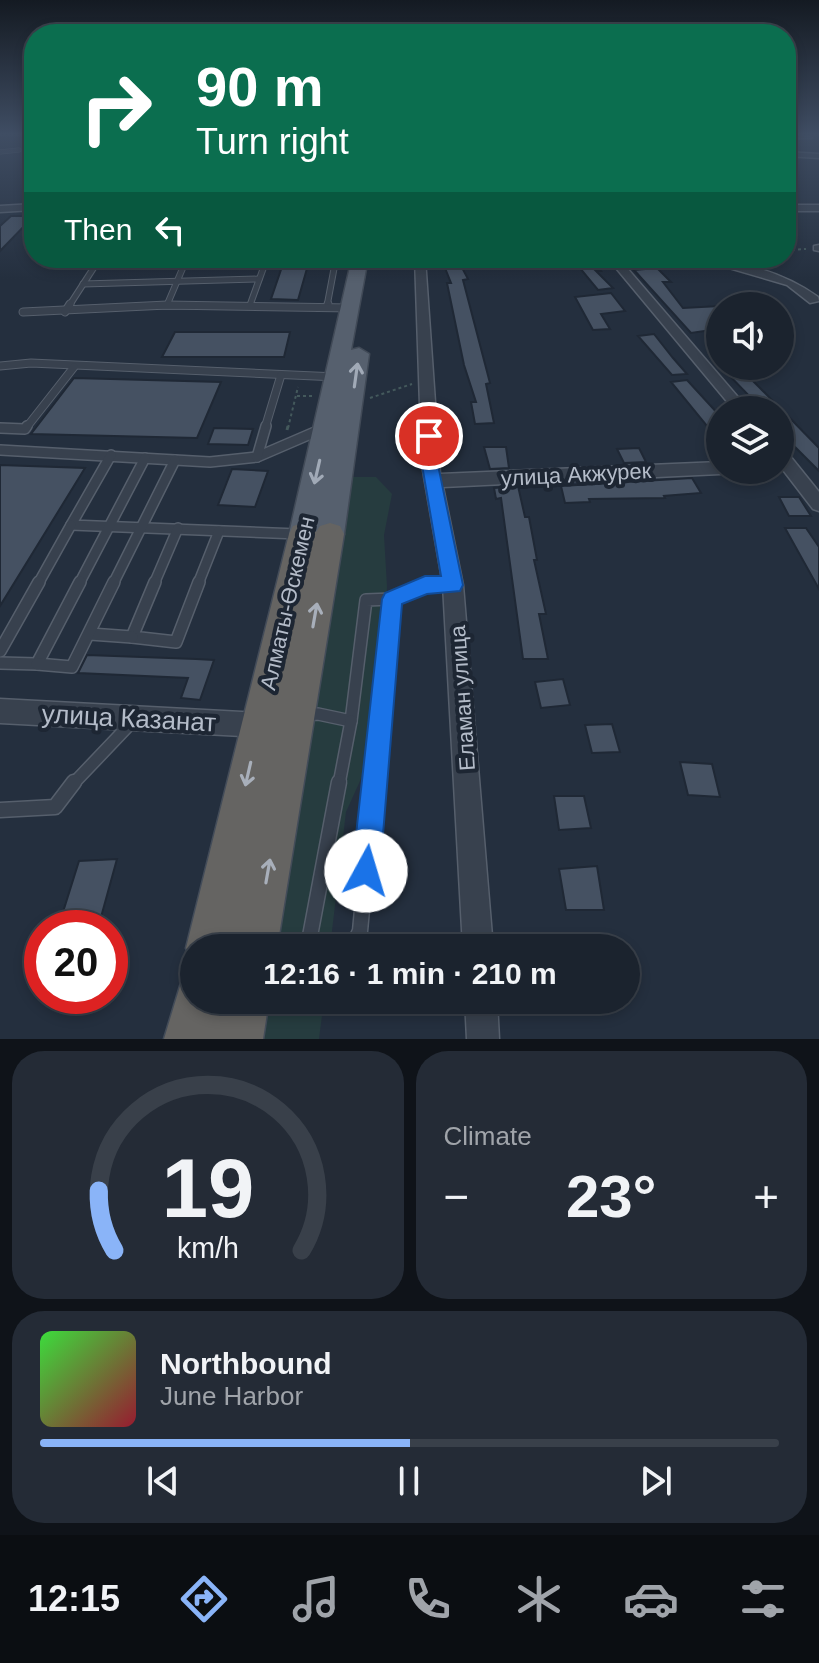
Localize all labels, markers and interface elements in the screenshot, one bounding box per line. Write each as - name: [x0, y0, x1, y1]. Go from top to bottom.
- text: 90 m: [196, 55, 324, 118]
- icon: right: [64, 56, 168, 160]
- text: Turn right: [196, 121, 349, 162]
- icon: left: [148, 208, 192, 252]
- text: Then: [64, 213, 132, 246]
- map controls: [706, 292, 794, 484]
- button: sound: [706, 292, 794, 380]
- one-way arrow: [349, 363, 364, 388]
- button: layers: [706, 396, 794, 484]
- pin: [395, 402, 463, 470]
- icon: arrive: [407, 414, 451, 458]
- one-way arrow: [309, 458, 324, 484]
- street label: улица Акжурек: [500, 458, 652, 491]
- street label: Алматы-Өскемен: [255, 514, 320, 692]
- one-way arrow: [308, 603, 323, 629]
- street label: Еламан улица: [445, 624, 480, 772]
- street label: улица Казанат: [41, 698, 217, 738]
- one-way arrow: [240, 760, 255, 786]
- position arrow: [324, 829, 408, 913]
- one-way arrow: [262, 859, 277, 885]
- speed limit sign: 20: [24, 910, 128, 1014]
- text: 12:16 · 1 min · 210 m: [263, 957, 557, 990]
- text: Climate: [444, 1121, 532, 1151]
- text: 19: [161, 1142, 254, 1235]
- text: 23°: [566, 1163, 657, 1230]
- text: −: [444, 1172, 469, 1221]
- text: +: [753, 1172, 779, 1221]
- text: km/h: [177, 1232, 239, 1264]
- text: Northbound: [160, 1347, 332, 1380]
- text: June Harbor: [160, 1381, 303, 1411]
- icon: previous: [141, 1459, 185, 1503]
- icon: pause: [387, 1459, 431, 1503]
- icon: next: [634, 1459, 678, 1503]
- icon: directions: [176, 1571, 232, 1627]
- icon: music: [288, 1571, 344, 1627]
- icon: phone: [400, 1571, 456, 1627]
- icon: climate: [511, 1571, 567, 1627]
- icon: car: [623, 1571, 679, 1627]
- icon: filters: [735, 1571, 791, 1627]
- text: 12:15: [28, 1578, 120, 1619]

